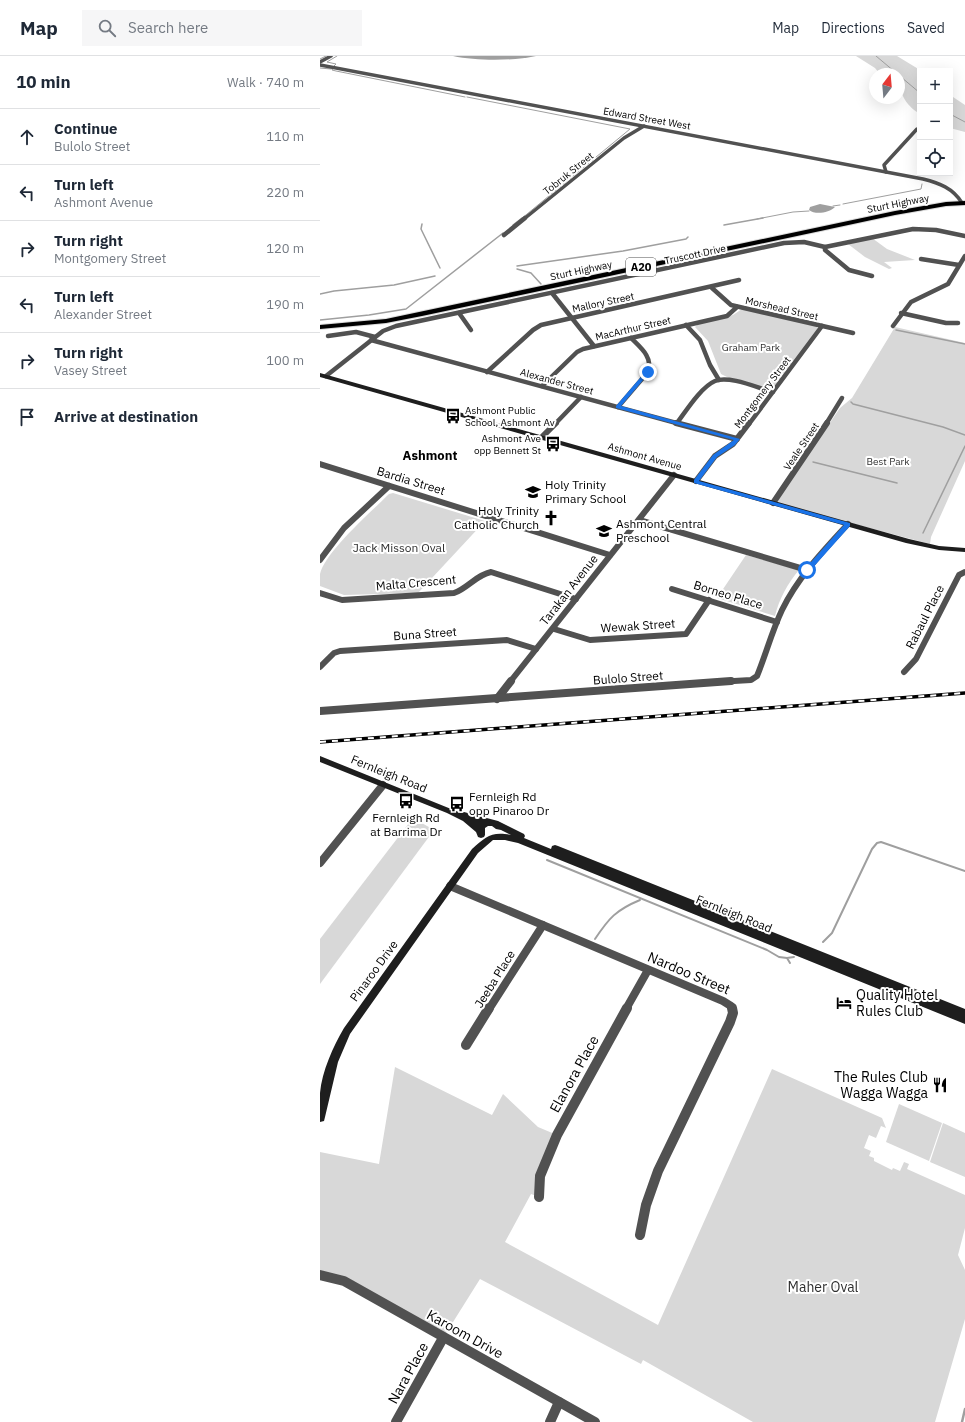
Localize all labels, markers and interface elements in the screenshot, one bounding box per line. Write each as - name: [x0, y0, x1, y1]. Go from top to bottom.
- search box: [82, 10, 362, 46]
- text: Map: [20, 16, 58, 40]
- icon: search: [96, 17, 118, 39]
- text: Search here: [128, 18, 208, 37]
- text: Map: [772, 19, 799, 37]
- text: Directions: [821, 19, 885, 37]
- text: Saved: [907, 19, 945, 37]
- north arrow: [869, 68, 905, 104]
- map controls: [917, 68, 953, 176]
- button: +: [917, 68, 953, 104]
- text: 10 min: [16, 71, 71, 93]
- text: Walk · 740 m: [227, 74, 304, 91]
- street label: Edward Street West: [602, 104, 692, 133]
- button: −: [917, 104, 953, 140]
- text: Continue: [54, 119, 118, 138]
- icon: ahead: [16, 126, 38, 148]
- text: 110 m: [266, 128, 304, 145]
- text: Bulolo Street: [54, 138, 130, 155]
- button: locate: [917, 140, 953, 176]
- street label: Tobruk Street: [541, 149, 596, 198]
- text: Turn left: [54, 175, 114, 194]
- icon: left: [16, 182, 38, 204]
- text: 220 m: [266, 184, 304, 201]
- street label: Sturt Highway: [866, 191, 930, 216]
- text: Ashmont Avenue: [54, 194, 153, 211]
- text: Turn right: [54, 231, 123, 250]
- icon: right: [16, 238, 38, 260]
- text: 120 m: [266, 240, 304, 257]
- street label: Truscott Drive: [663, 242, 728, 267]
- text: Montgomery Street: [54, 250, 166, 267]
- street label: Sturt Highway: [549, 258, 613, 283]
- road number: A20: [626, 258, 656, 276]
- text: Turn left: [54, 287, 114, 306]
- street label: Mallory Street: [571, 289, 636, 315]
- icon: left: [16, 294, 38, 316]
- street label: Morshead Street: [744, 294, 820, 323]
- text: 190 m: [266, 296, 304, 313]
- text: Alexander Street: [54, 306, 152, 323]
- street label: MacArthur Street: [594, 313, 673, 343]
- park label: Graham Park: [722, 341, 781, 354]
- text: Turn right: [54, 343, 123, 362]
- icon: right: [16, 350, 38, 372]
- text: 100 m: [266, 352, 304, 369]
- street label: Montgomery Street: [731, 353, 794, 431]
- text: Vasey Street: [54, 362, 127, 379]
- route end: [639, 363, 657, 381]
- street label: Alexander Street: [519, 365, 595, 398]
- place label: Ashmont Public School, Ashmont Av: [465, 404, 555, 429]
- icon: arrive: [16, 406, 38, 428]
- text: Arrive at destination: [54, 407, 198, 426]
- bus stop icon: Ashmont Public School, Ashmont Av: [444, 407, 462, 425]
- street label: Veale Street: [781, 420, 822, 473]
- place label: Ashmont Ave opp Bennett St: [474, 432, 541, 457]
- bus stop icon: Ashmont Ave opp Bennett St: [544, 435, 562, 453]
- street label: Ashmont Avenue: [606, 440, 684, 473]
- district label: Ashmont: [403, 447, 457, 464]
- park label: Best Park: [867, 455, 910, 468]
- street label: Bardia Street: [375, 463, 447, 498]
- place label: Holy Trinity Primary School: [545, 477, 626, 506]
- school or university icon: Holy Trinity Primary School: [524, 483, 542, 501]
- place label: Holy Trinity Catholic Church: [454, 503, 539, 532]
- church icon: Holy Trinity Catholic Church: [542, 509, 560, 527]
- place label: Ashmont Central Preschool: [616, 516, 707, 545]
- school or university icon: Ashmont Central Preschool: [595, 522, 613, 540]
- park label: Jack Misson Oval: [353, 540, 445, 555]
- street label: Tarakan Avenue: [536, 551, 601, 628]
- route start: [798, 561, 816, 579]
- street label: Malta Crescent: [375, 572, 457, 593]
- street label: Borneo Place: [692, 577, 765, 612]
- street label: Rabaul Place: [902, 582, 947, 651]
- street label: Wewak Street: [600, 615, 676, 636]
- street label: Buna Street: [393, 624, 457, 643]
- street label: Bulolo Street: [592, 668, 664, 687]
- street label: Fernleigh Road: [349, 751, 429, 796]
- place label: Fernleigh Rd opp Pinaroo Dr: [469, 789, 550, 818]
- bus stop icon: Fernleigh Rd at Barrima Dr: [397, 792, 415, 810]
- bus stop icon: Fernleigh Rd opp Pinaroo Dr: [448, 795, 466, 813]
- place label: Fernleigh Rd at Barrima Dr: [370, 810, 442, 839]
- street label: Fernleigh Road: [694, 891, 774, 936]
- street label: Pinaroo Drive: [346, 937, 401, 1004]
- street label: Jeeba Place: [471, 947, 518, 1010]
- street label: Nardoo Street: [645, 948, 733, 998]
- place label: Quality Hotel Rules Club: [856, 986, 938, 1020]
- hotel icon: Quality Hotel Rules Club: [835, 994, 853, 1012]
- street label: Elanora Place: [545, 1032, 603, 1116]
- place label: The Rules Club Wagga Wagga: [834, 1068, 929, 1102]
- restaurant icon: The Rules Club Wagga Wagga: [931, 1076, 949, 1094]
- park label: Maher Oval: [788, 1278, 859, 1296]
- street label: Karoom Drive: [423, 1306, 507, 1363]
- street label: Nara Place: [384, 1339, 432, 1407]

